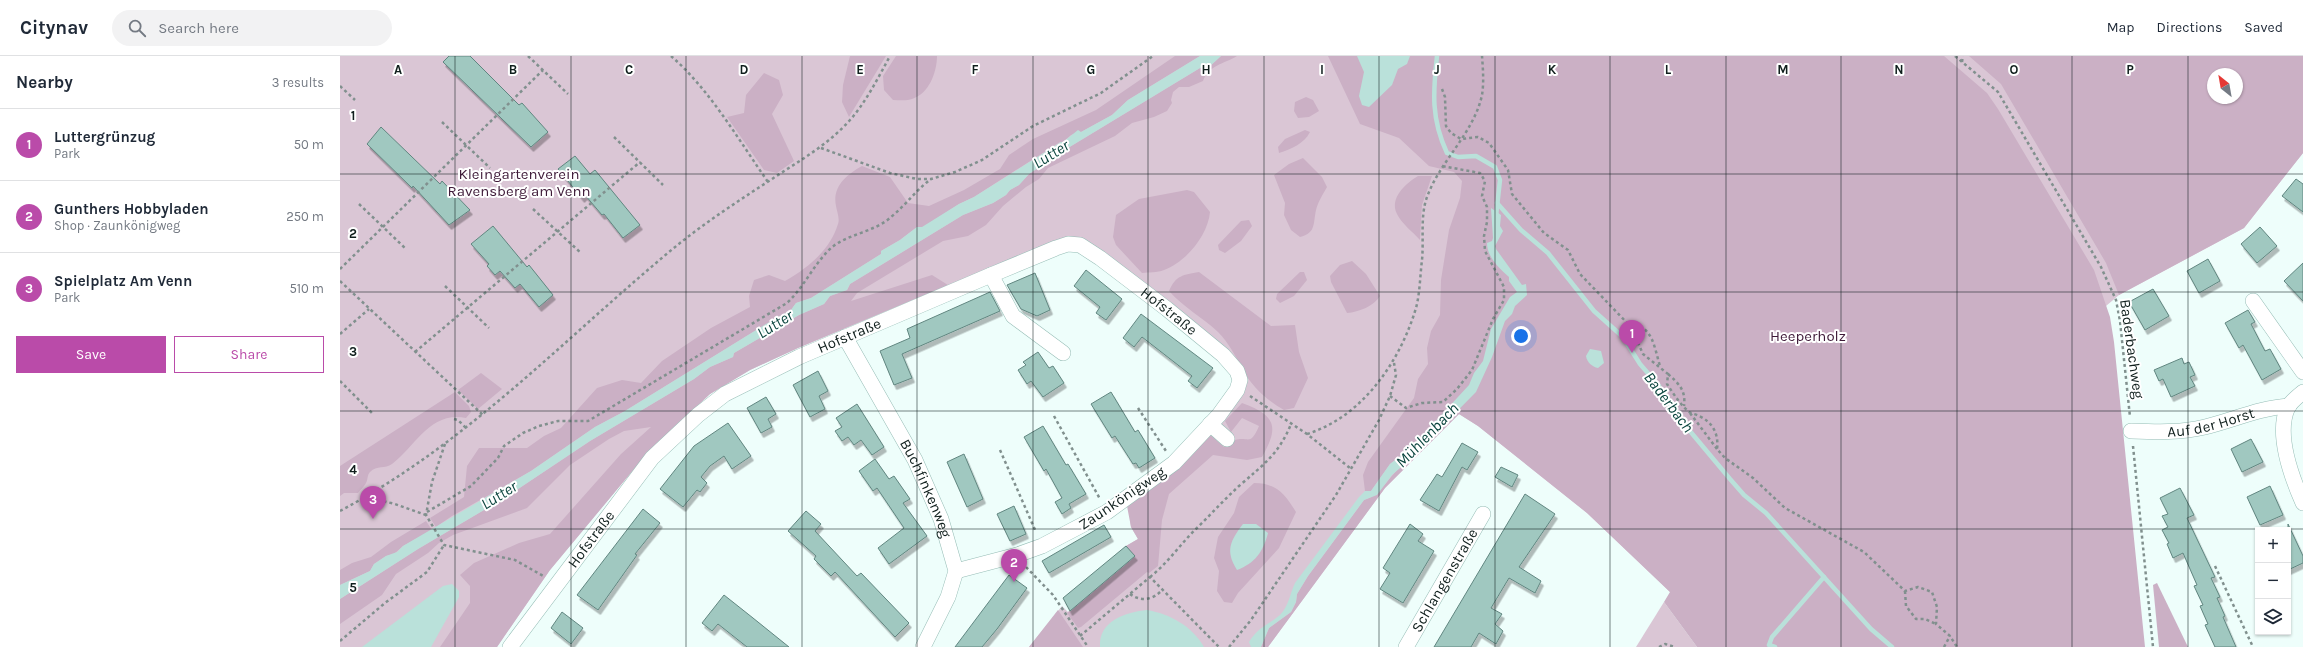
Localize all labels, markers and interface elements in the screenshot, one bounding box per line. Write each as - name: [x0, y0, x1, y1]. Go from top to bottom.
- search box: [112, 10, 392, 46]
- text: Citynav: [20, 17, 88, 39]
- icon: search: [126, 17, 148, 39]
- text: Search here: [158, 19, 239, 37]
- text: Map: [2107, 19, 2135, 36]
- text: Directions: [2157, 19, 2222, 36]
- text: Saved: [2244, 19, 2283, 36]
- text: A: [394, 62, 402, 77]
- text: B: [509, 62, 517, 77]
- text: C: [625, 62, 633, 77]
- text: D: [740, 62, 749, 77]
- text: E: [856, 62, 864, 77]
- text: F: [971, 62, 979, 77]
- text: G: [1087, 62, 1095, 77]
- text: H: [1201, 62, 1211, 77]
- text: I: [1320, 62, 1324, 77]
- text: J: [1434, 62, 1440, 77]
- text: K: [1548, 62, 1557, 77]
- text: L: [1665, 62, 1672, 77]
- text: M: [1777, 62, 1789, 77]
- text: N: [1894, 62, 1904, 77]
- text: O: [2010, 62, 2019, 77]
- text: P: [2126, 62, 2134, 77]
- north arrow: [2207, 68, 2243, 104]
- text: Nearby: [16, 72, 73, 92]
- text: 3 results: [272, 75, 324, 90]
- text: 1: [351, 108, 355, 123]
- text: Luttergrünzug: [54, 128, 155, 146]
- water label: Lutter: [1029, 135, 1073, 172]
- text: 1: [27, 137, 31, 152]
- text: 50 m: [294, 137, 324, 152]
- text: Park: [54, 146, 80, 161]
- park label: Kleingartenverein Ravensberg am Venn: [447, 165, 591, 200]
- text: Gunthers Hobbyladen: [54, 200, 209, 218]
- text: 2: [25, 209, 33, 224]
- text: 250 m: [286, 209, 324, 224]
- text: Shop · Zaunkönigweg: [54, 218, 180, 233]
- text: 2: [349, 226, 357, 241]
- text: Spielplatz Am Venn: [54, 272, 192, 290]
- text: 3: [25, 281, 33, 296]
- text: 510 m: [289, 281, 324, 296]
- street label: Hofstraße: [1137, 283, 1201, 339]
- text: Park: [54, 290, 80, 305]
- street label: Baderbachweg: [2116, 298, 2148, 401]
- water label: Lutter: [753, 305, 797, 342]
- street label: Hofstraße: [815, 314, 884, 357]
- pin: 1: [1619, 320, 1645, 353]
- your location: [1511, 326, 1531, 346]
- park label: Heeperholz: [1770, 327, 1846, 345]
- button: Save: [16, 336, 166, 373]
- button: Share: [174, 336, 324, 373]
- text: 3: [349, 344, 357, 359]
- water label: Baderbach: [1640, 368, 1698, 436]
- water label: Mühlenbach: [1392, 399, 1462, 471]
- street label: Auf der Horst: [2167, 404, 2257, 441]
- street label: Buchfinkenweg: [896, 436, 955, 540]
- text: 4: [349, 462, 357, 477]
- street label: Zaunkönigweg: [1075, 462, 1169, 534]
- water label: Lutter: [477, 476, 521, 513]
- pin: 3: [360, 486, 386, 519]
- street label: Hofstraße: [564, 507, 618, 571]
- street label: Schlangenstraße: [1408, 525, 1482, 635]
- map controls: [2255, 527, 2291, 635]
- button: +: [2255, 527, 2291, 563]
- pin: 2: [1001, 549, 1027, 582]
- button: −: [2255, 563, 2291, 599]
- text: 5: [349, 580, 357, 595]
- button: layers: [2255, 599, 2291, 635]

